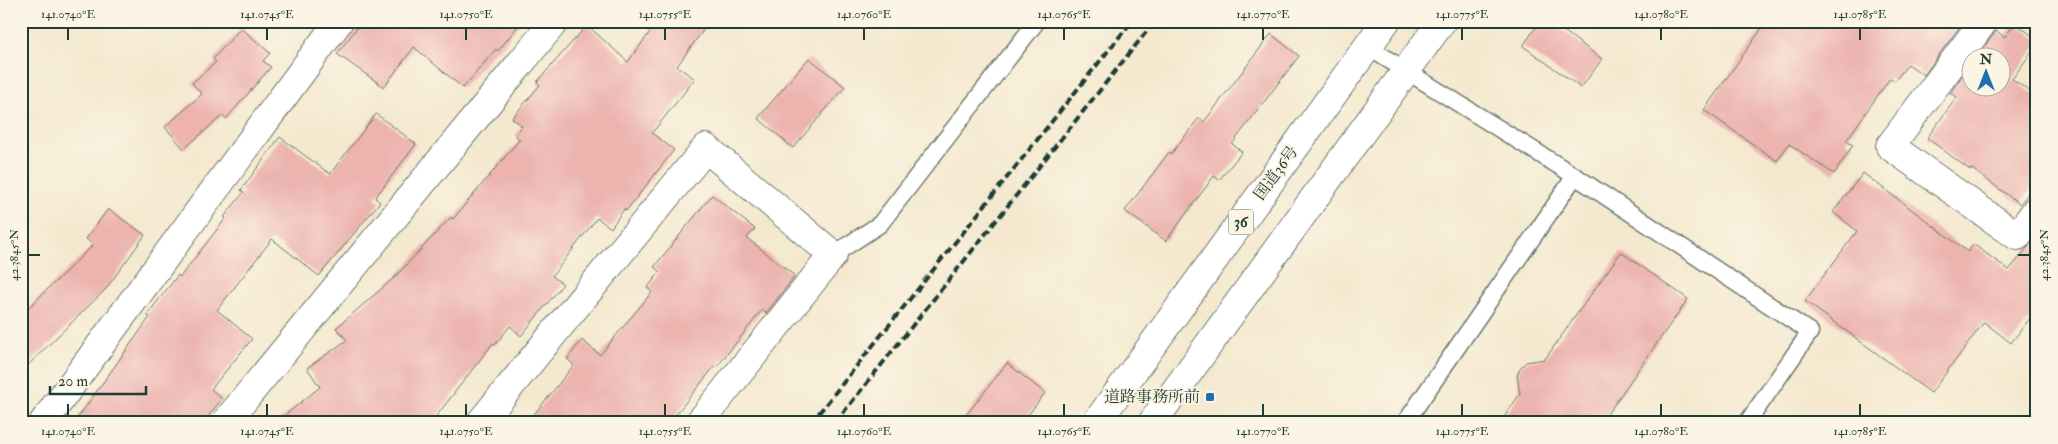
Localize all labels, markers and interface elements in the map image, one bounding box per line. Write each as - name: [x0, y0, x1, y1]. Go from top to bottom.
- text: 141.0740°E: [41, 7, 95, 22]
- text: 141.0745°E: [240, 7, 294, 22]
- text: 141.0750°E: [439, 7, 493, 22]
- text: 141.0755°E: [639, 7, 692, 22]
- text: 141.0760°E: [837, 7, 891, 22]
- text: 141.0765°E: [1037, 7, 1091, 22]
- text: 141.0770°E: [1236, 7, 1290, 22]
- text: 141.0775°E: [1436, 7, 1489, 22]
- text: 141.0780°E: [1634, 7, 1688, 22]
- text: 141.0785°E: [1834, 7, 1887, 22]
- north arrow: [1960, 48, 2010, 98]
- text: N: [1979, 51, 1993, 68]
- street label: 国道36号: [1250, 142, 1302, 204]
- road number: 36: [1228, 210, 1254, 234]
- text: 42.3845°N: [7, 229, 22, 281]
- text: 42.3845°N: [2037, 229, 2052, 281]
- scale bar: [50, 364, 146, 396]
- text: 20 m: [58, 372, 88, 391]
- place label: 道路事務所前: [1104, 387, 1200, 407]
- marker: 道路事務所前: [1204, 391, 1216, 403]
- text: 141.0740°E: [41, 424, 95, 439]
- text: 141.0745°E: [240, 424, 294, 439]
- text: 141.0750°E: [439, 424, 493, 439]
- text: 141.0755°E: [639, 424, 692, 439]
- text: 141.0760°E: [837, 424, 891, 439]
- text: 141.0765°E: [1037, 424, 1091, 439]
- text: 141.0770°E: [1236, 424, 1290, 439]
- text: 141.0775°E: [1436, 424, 1489, 439]
- text: 141.0780°E: [1634, 424, 1688, 439]
- text: 141.0785°E: [1834, 424, 1887, 439]

